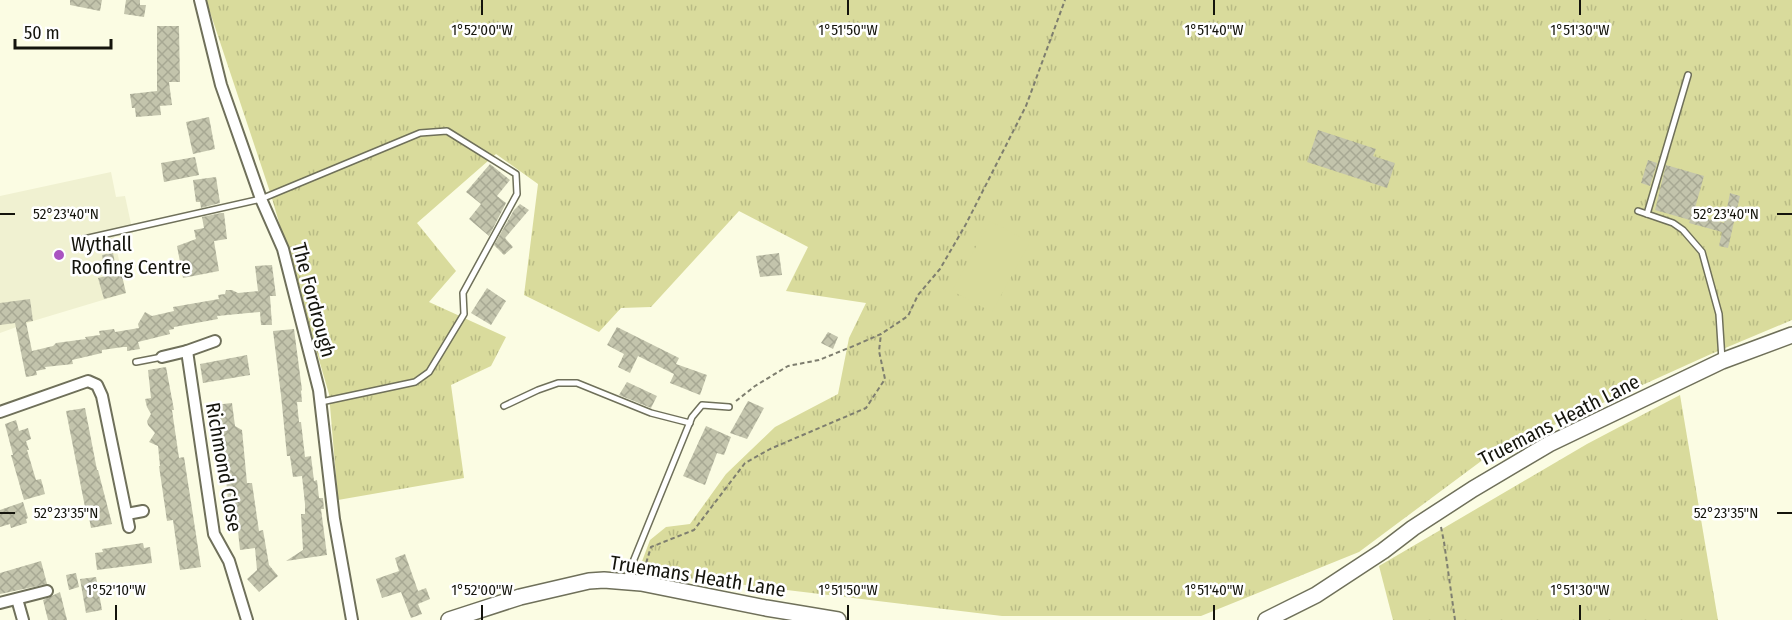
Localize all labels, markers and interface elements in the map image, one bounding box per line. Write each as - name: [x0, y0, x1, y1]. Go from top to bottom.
- scale bar: [15, 12, 111, 50]
- text: 1°52'00"W: [451, 21, 513, 39]
- text: 1°51'50"W: [818, 21, 878, 39]
- text: 1°51'40"W: [1184, 21, 1244, 39]
- text: 1°51'30"W: [1550, 21, 1610, 39]
- text: 50 m: [24, 22, 60, 44]
- text: 52°23'40"N: [33, 205, 99, 223]
- text: 52°23'40"N: [1693, 205, 1759, 223]
- place label: Wythall Roofing Centre: [71, 232, 191, 279]
- street label: The Fordrough: [287, 240, 341, 360]
- marker: Wythall Roofing Centre: [52, 248, 66, 262]
- street label: Truemans Heath Lane: [1475, 369, 1643, 471]
- street label: Richmond Close: [201, 400, 247, 534]
- text: 52°23'35"N: [34, 504, 98, 522]
- text: 52°23'35"N: [1694, 504, 1758, 522]
- street label: Truemans Heath Lane: [609, 550, 787, 602]
- text: 1°52'10"W: [86, 581, 146, 599]
- text: 1°52'00"W: [451, 581, 513, 599]
- text: 1°51'50"W: [818, 581, 878, 599]
- text: 1°51'40"W: [1184, 581, 1244, 599]
- text: 1°51'30"W: [1550, 581, 1610, 599]

